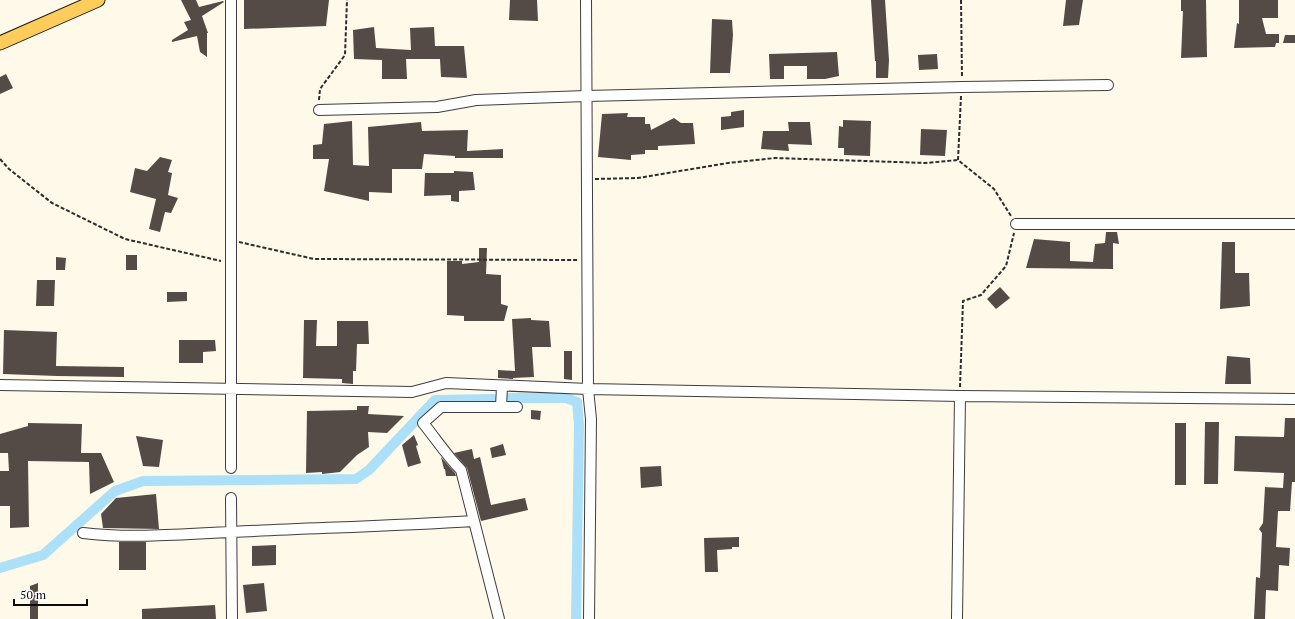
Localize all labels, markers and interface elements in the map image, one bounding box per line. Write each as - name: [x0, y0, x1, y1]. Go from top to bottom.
- scale bar: [14, 581, 87, 607]
- text: 50 m: [20, 587, 47, 602]

